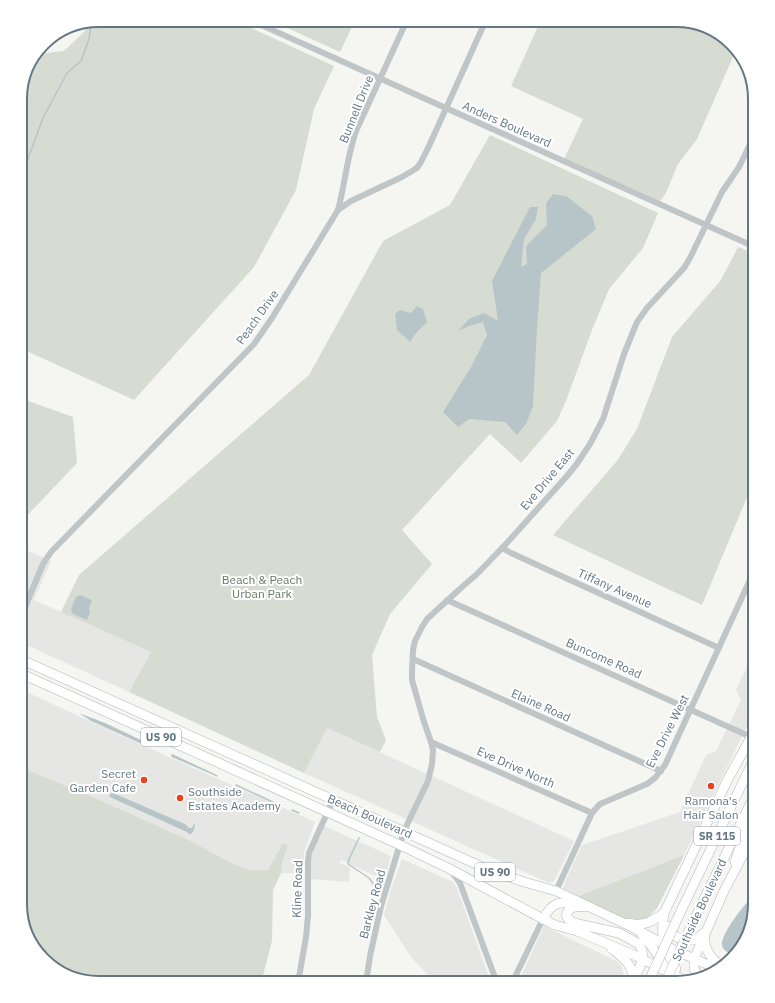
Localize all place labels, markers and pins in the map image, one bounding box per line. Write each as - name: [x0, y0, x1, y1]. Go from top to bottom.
- place label: Secret Garden Cafe: [69, 766, 136, 795]
- marker: Secret Garden Cafe: [139, 775, 149, 785]
- marker: Ramona's Hair Salon: [706, 781, 716, 791]
- place label: Southside Estates Academy: [188, 784, 281, 813]
- marker: Southside Estates Academy: [175, 793, 185, 803]
- place label: Ramona's Hair Salon: [683, 793, 739, 822]

